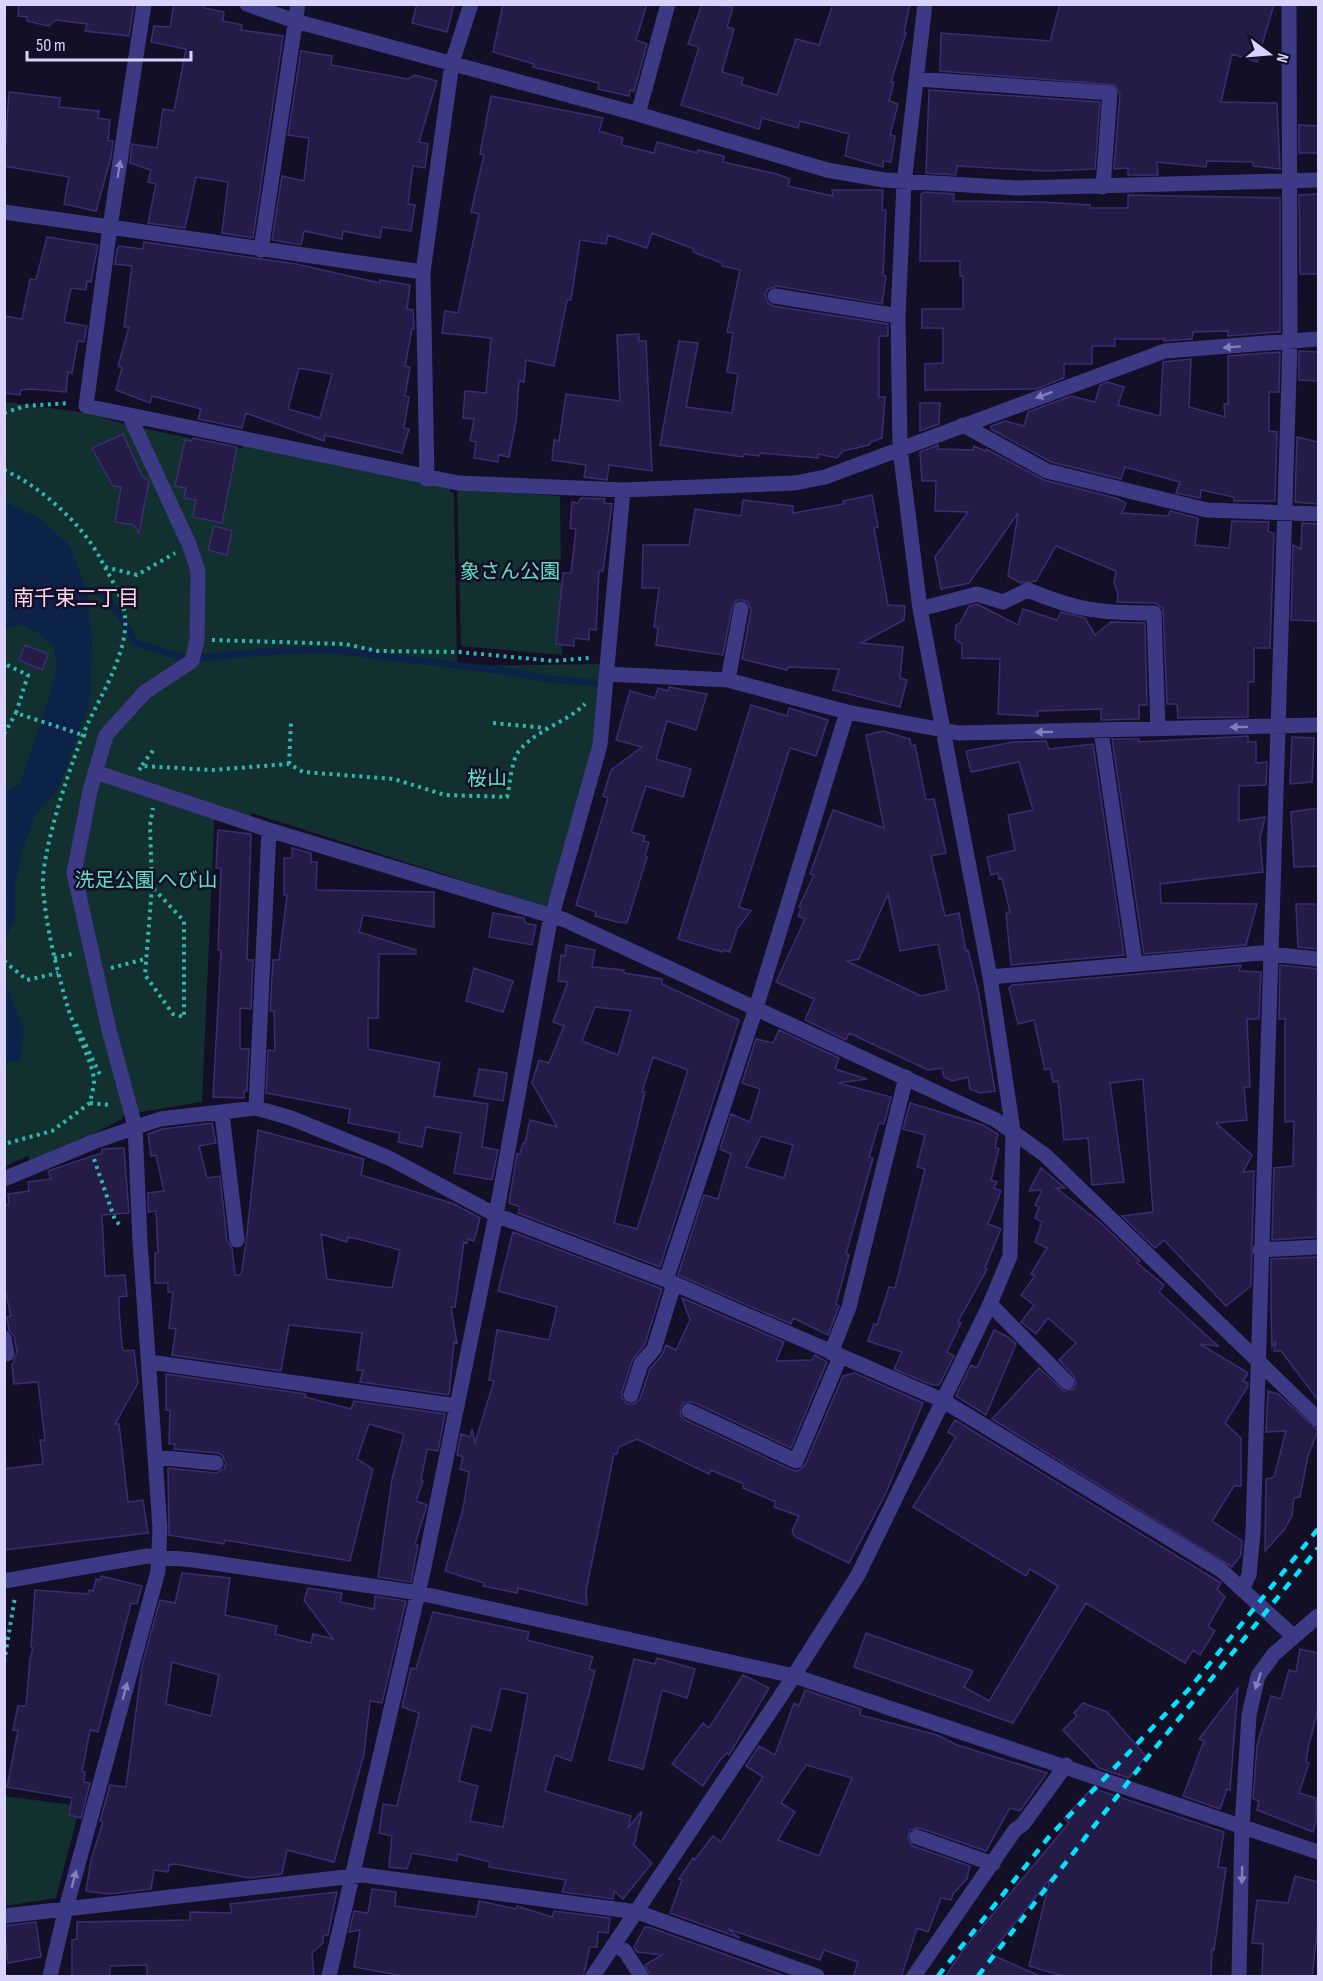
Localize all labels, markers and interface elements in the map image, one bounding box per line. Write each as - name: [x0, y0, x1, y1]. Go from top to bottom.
- scale bar: [27, 24, 190, 62]
- north arrow: [1239, 24, 1299, 84]
- text: 50 m: [36, 35, 66, 56]
- text: N: [1272, 51, 1292, 64]
- one-way arrow: [114, 159, 123, 178]
- one-way arrow: [1222, 342, 1241, 352]
- one-way arrow: [1035, 391, 1053, 401]
- park label: 象さん公園: [460, 560, 560, 584]
- district label: 南千束二丁目: [13, 586, 139, 611]
- one-way arrow: [1230, 722, 1249, 732]
- one-way arrow: [1035, 727, 1054, 737]
- park label: 桜山: [467, 767, 507, 791]
- park label: 洗足公園 へび山: [74, 869, 218, 893]
- one-way arrow: [1253, 1672, 1262, 1690]
- one-way arrow: [121, 1682, 130, 1700]
- one-way arrow: [1237, 1865, 1246, 1884]
- one-way arrow: [69, 1870, 79, 1888]

